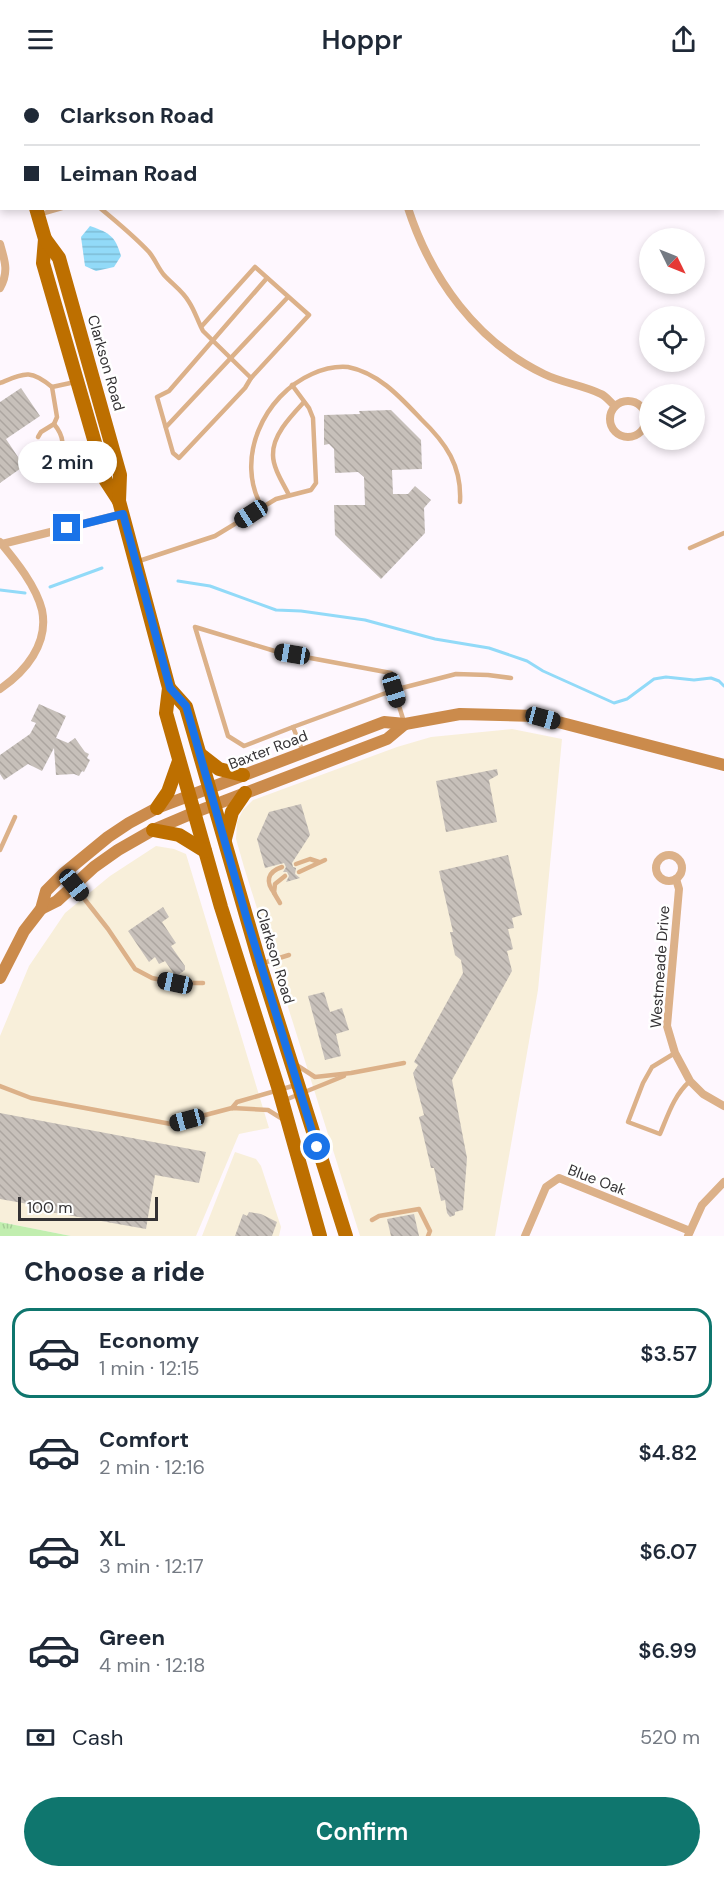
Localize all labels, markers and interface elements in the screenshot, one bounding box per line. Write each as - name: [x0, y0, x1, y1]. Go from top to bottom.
- text: Hoppr: [322, 22, 402, 57]
- icon: menu: [24, 23, 57, 56]
- icon: share: [667, 23, 700, 56]
- text: Clarkson Road: [60, 101, 214, 130]
- text: Leiman Road: [60, 159, 197, 188]
- north arrow: [639, 228, 705, 294]
- map controls: [639, 228, 705, 450]
- button: locate: [639, 306, 705, 372]
- street label: Clarkson Road: [83, 313, 129, 413]
- button: layers: [639, 384, 705, 450]
- callout: 2 min: [17, 441, 116, 483]
- text: 2 min: [41, 449, 94, 475]
- car: [231, 497, 271, 531]
- route end: [53, 514, 80, 541]
- car: [273, 642, 311, 666]
- car: [380, 670, 408, 710]
- car: [523, 705, 563, 731]
- street label: Baxter Road: [226, 726, 310, 774]
- car: [56, 865, 92, 905]
- street label: Westmeade Drive: [646, 905, 674, 1029]
- street label: Clarkson Road: [251, 906, 299, 1006]
- car: [156, 970, 194, 996]
- car: [167, 1107, 207, 1133]
- route start: [303, 1133, 330, 1160]
- street label: Blue Oak: [565, 1160, 629, 1200]
- scale bar: [18, 1194, 158, 1222]
- text: 100 m: [27, 1197, 72, 1218]
- text: Choose a ride: [24, 1254, 205, 1289]
- icon: car: [27, 1326, 81, 1380]
- text: Economy: [99, 1326, 199, 1355]
- text: $3.57: [640, 1339, 697, 1368]
- text: 1 min · 12:15: [99, 1355, 200, 1381]
- icon: car: [27, 1425, 81, 1479]
- text: Comfort: [99, 1425, 189, 1454]
- text: $4.82: [638, 1438, 697, 1467]
- text: 2 min · 12:16: [99, 1454, 205, 1480]
- icon: car: [27, 1524, 81, 1578]
- text: XL: [99, 1524, 126, 1553]
- text: $6.07: [639, 1537, 697, 1566]
- text: 3 min · 12:17: [99, 1553, 204, 1579]
- icon: car: [27, 1623, 81, 1677]
- text: Green: [99, 1623, 165, 1652]
- text: $6.99: [638, 1636, 697, 1665]
- text: 4 min · 12:18: [99, 1652, 205, 1678]
- icon: cash: [24, 1721, 57, 1754]
- text: Cash: [72, 1723, 123, 1752]
- text: 520 m: [640, 1724, 700, 1750]
- button: Confirm: [24, 1797, 700, 1866]

